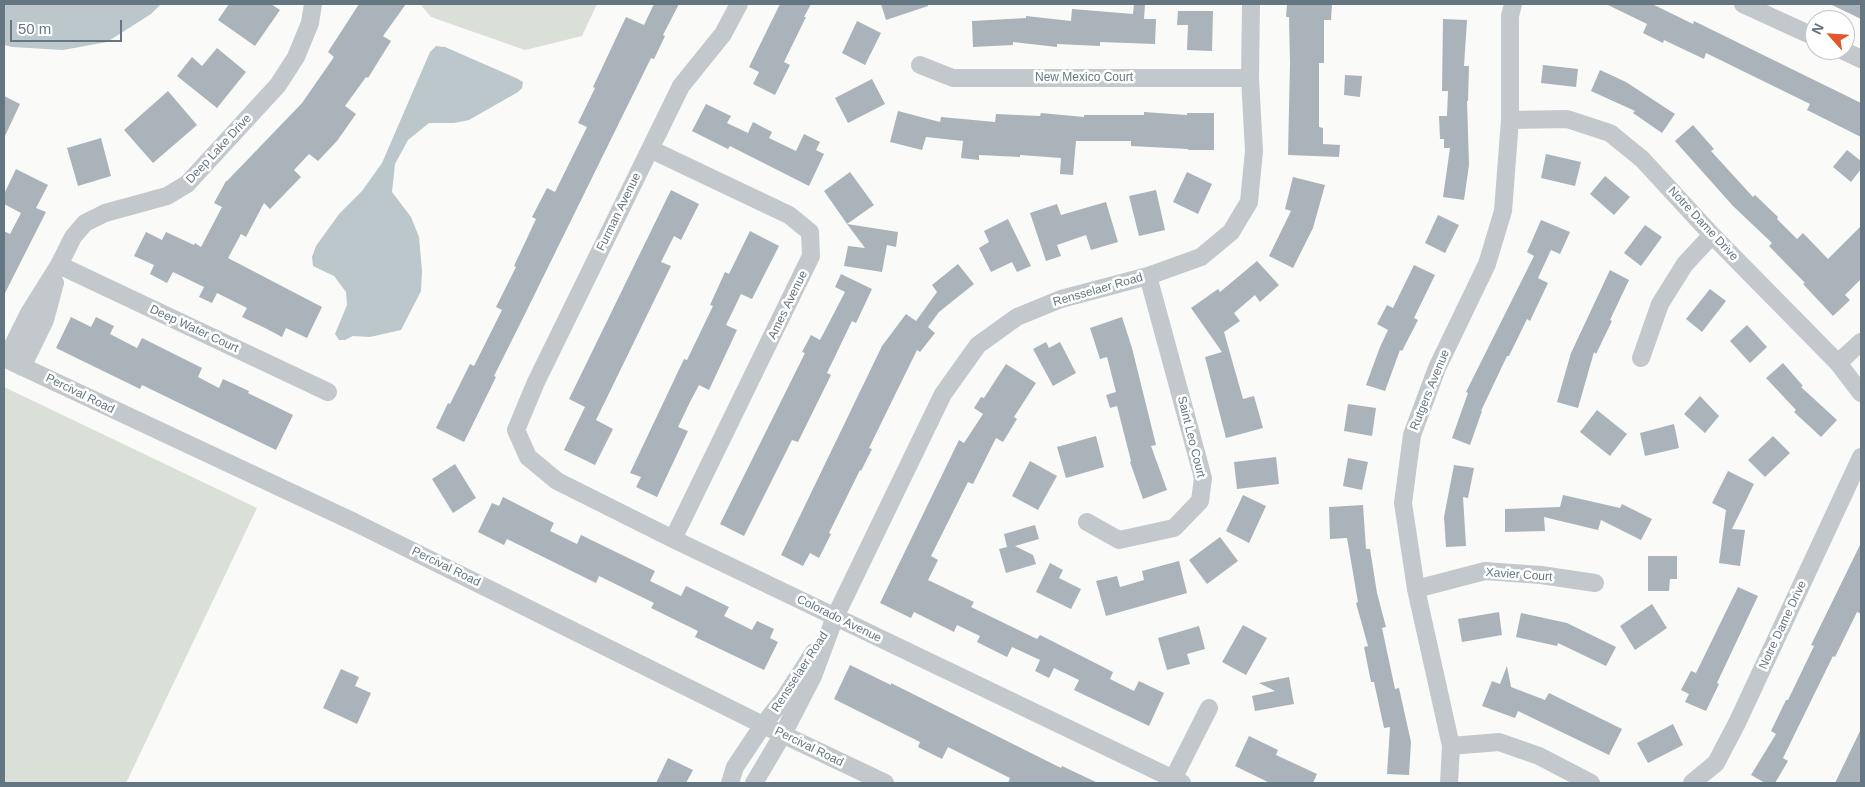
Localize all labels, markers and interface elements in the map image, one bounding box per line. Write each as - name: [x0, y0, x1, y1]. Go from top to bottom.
- scale bar: [12, 10, 125, 42]
- north arrow: [1805, 10, 1855, 60]
- text: 50 m: [18, 20, 51, 37]
- text: N: [1808, 21, 1827, 37]
- street label: New Mexico Court: [1035, 71, 1133, 85]
- street label: Deep Lake Drive: [183, 111, 255, 187]
- street label: Furman Avenue: [594, 171, 644, 253]
- street label: Notre Dame Drive: [1665, 184, 1741, 264]
- street label: Ames Avenue: [765, 268, 811, 342]
- street label: Rensselaer Road: [1051, 270, 1145, 310]
- street label: Deep Water Court: [147, 302, 241, 356]
- street label: Rutgers Avenue: [1407, 348, 1453, 432]
- street label: Percival Road: [43, 371, 117, 417]
- street label: Saint Leo Court: [1174, 395, 1208, 479]
- street label: Percival Road: [409, 544, 483, 590]
- street label: Xavier Court: [1485, 565, 1553, 585]
- street label: Notre Dame Drive: [1756, 578, 1810, 672]
- street label: Colorado Avenue: [794, 592, 884, 646]
- street label: Rensselaer Road: [769, 629, 831, 715]
- street label: Percival Road: [772, 724, 846, 770]

